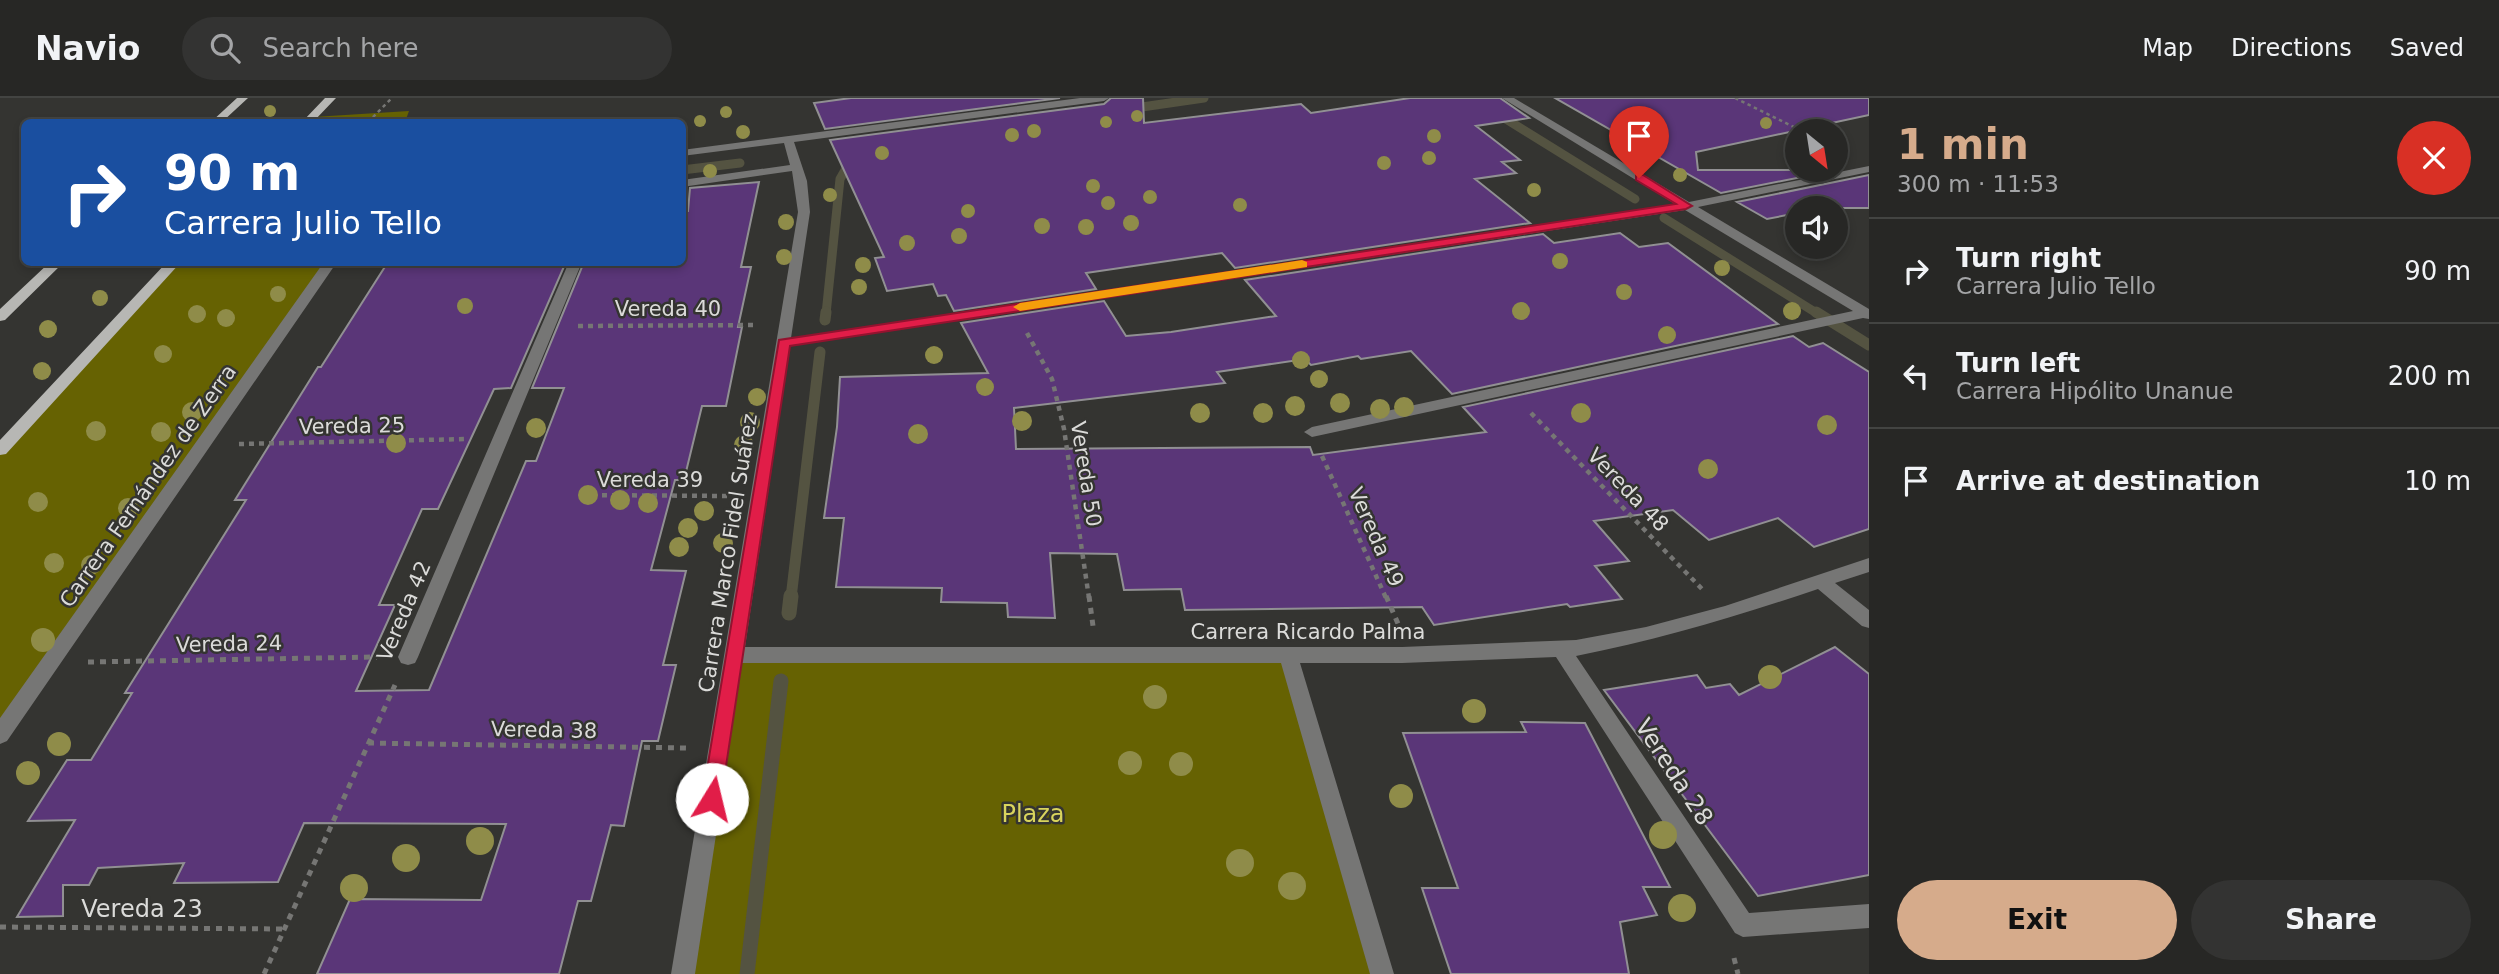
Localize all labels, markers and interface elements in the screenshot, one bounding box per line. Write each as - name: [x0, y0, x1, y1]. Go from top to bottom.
- search box: [182, 17, 672, 80]
- text: Navio: [35, 29, 140, 68]
- icon: search: [206, 29, 244, 67]
- text: Search here: [262, 33, 419, 63]
- text: Map: [2142, 34, 2193, 62]
- text: Directions: [2231, 34, 2352, 62]
- text: Saved: [2390, 34, 2464, 62]
- pin: [1609, 106, 1669, 178]
- icon: arrive: [1620, 117, 1658, 155]
- north arrow: [1785, 119, 1848, 182]
- map controls: [1785, 119, 1848, 259]
- text: 1 min: [1897, 120, 2029, 169]
- button: close: [2397, 121, 2471, 195]
- text: 90 m: [164, 145, 300, 202]
- icon: right: [49, 147, 140, 238]
- text: 300 m · 11:53: [1897, 171, 2059, 197]
- button: sound: [1785, 196, 1848, 259]
- text: Carrera Julio Tello: [164, 204, 442, 242]
- text: Turn right: [1956, 243, 2101, 273]
- icon: right: [1897, 252, 1935, 290]
- text: 90 m: [2404, 256, 2471, 286]
- text: Carrera Julio Tello: [1956, 273, 2156, 299]
- street label: Vereda 40: [615, 297, 721, 321]
- text: Turn left: [1956, 348, 2080, 378]
- icon: left: [1897, 357, 1935, 395]
- street label: Carrera Fernández de Zerra: [55, 360, 241, 612]
- text: 200 m: [2388, 361, 2471, 391]
- text: Carrera Hipólito Unanue: [1956, 378, 2234, 404]
- street label: Carrera Marco Fidel Suárez: [694, 412, 762, 694]
- street label: Vereda 25: [299, 413, 405, 439]
- street label: Vereda 50: [1066, 420, 1106, 528]
- street label: Vereda 48: [1582, 443, 1674, 537]
- icon: arrive: [1897, 462, 1935, 500]
- text: Arrive at destination: [1956, 466, 2260, 496]
- text: 10 m: [2404, 466, 2471, 496]
- street label: Vereda 39: [597, 468, 703, 492]
- street label: Vereda 49: [1343, 484, 1409, 590]
- street label: Vereda 42: [372, 557, 436, 665]
- street label: Carrera Ricardo Palma: [1191, 620, 1425, 644]
- street label: Vereda 24: [176, 631, 282, 657]
- street label: Vereda 28: [1629, 713, 1719, 831]
- street label: Vereda 38: [491, 717, 597, 743]
- position arrow: [675, 762, 749, 836]
- park label: Plaza: [1001, 800, 1065, 828]
- button: Exit: [1897, 880, 2177, 960]
- button: Share: [2191, 880, 2471, 960]
- street label: Vereda 23: [81, 895, 203, 923]

